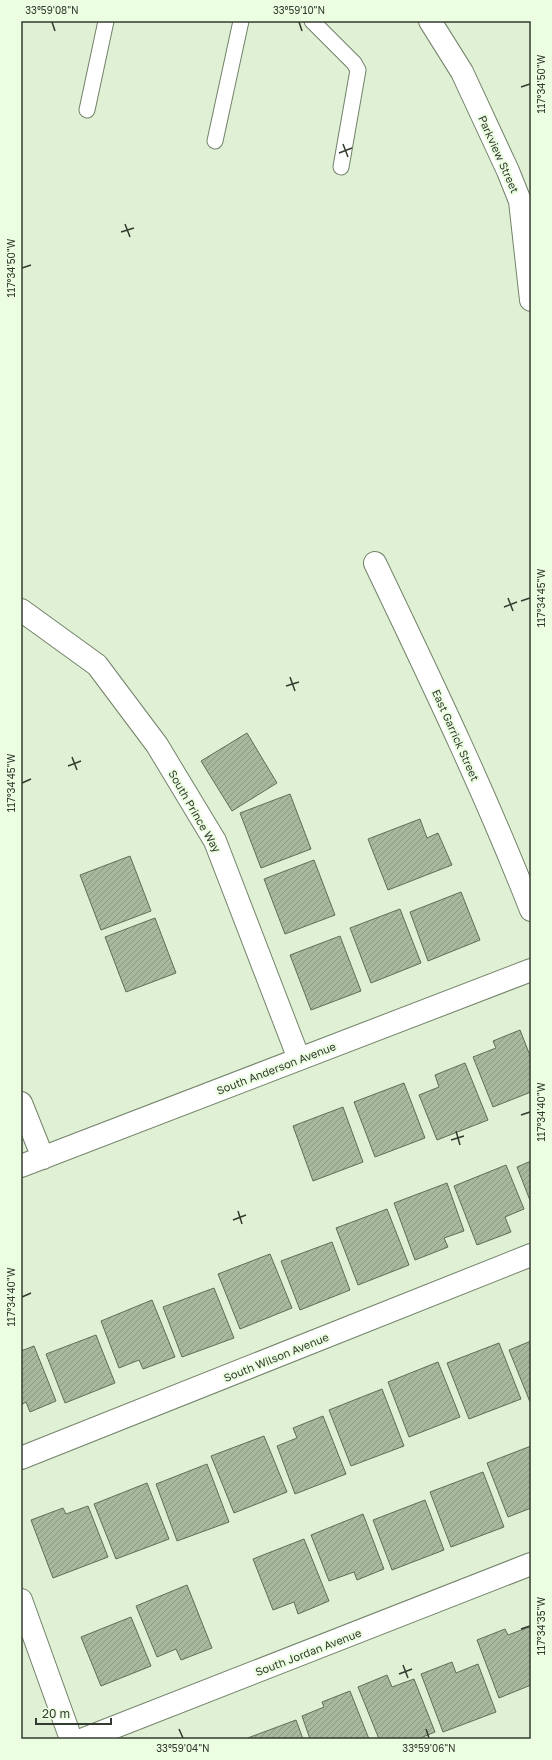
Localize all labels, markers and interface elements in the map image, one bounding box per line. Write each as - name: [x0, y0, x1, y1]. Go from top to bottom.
- text: 33°59'08"N: [25, 4, 79, 16]
- text: 33°59'10"N: [273, 4, 325, 16]
- text: 117°34'50"W: [535, 54, 547, 113]
- street label: Parkview Street: [476, 113, 522, 195]
- text: 117°34'50"W: [5, 238, 17, 297]
- text: 117°34'45"W: [535, 568, 547, 627]
- street label: East Garrick Street: [430, 687, 482, 783]
- text: 117°34'45"W: [5, 753, 17, 812]
- street label: South Prince Way: [166, 768, 224, 854]
- street label: South Anderson Avenue: [215, 1039, 337, 1097]
- text: 117°34'40"W: [535, 1082, 547, 1142]
- text: 117°34'40"W: [5, 1267, 17, 1327]
- street label: South Wilson Avenue: [222, 1330, 330, 1384]
- text: 117°34'35"W: [535, 1596, 547, 1655]
- street label: South Jordan Avenue: [253, 1626, 363, 1678]
- scale bar: [36, 1700, 111, 1726]
- text: 20 m: [42, 1706, 70, 1721]
- text: 33°59'04"N: [156, 1742, 210, 1754]
- text: 33°59'06"N: [402, 1742, 456, 1754]

